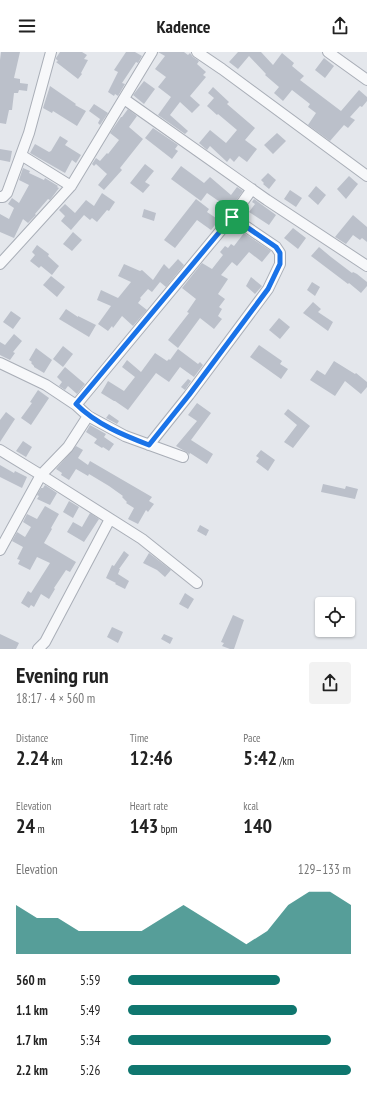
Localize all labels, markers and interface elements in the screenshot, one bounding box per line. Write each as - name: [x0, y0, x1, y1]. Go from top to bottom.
- icon: menu: [16, 15, 38, 37]
- text: Kadence: [156, 15, 211, 38]
- icon: share: [329, 15, 351, 37]
- pin: [215, 200, 249, 234]
- icon: arrive: [221, 206, 243, 228]
- map controls: [315, 597, 355, 637]
- button: locate: [315, 597, 355, 637]
- text: Evening run: [16, 661, 109, 689]
- button: share: [309, 662, 351, 704]
- text: 18:17 · 4 × 560 m: [16, 690, 95, 707]
- text: Distance: [16, 731, 48, 745]
- text: Time: [130, 731, 149, 745]
- text: Pace: [243, 731, 261, 745]
- text: 2.24: [16, 745, 49, 771]
- text: 12:46: [130, 745, 173, 771]
- text: 5:42: [243, 745, 277, 771]
- text: km: [49, 754, 63, 768]
- text: /km: [277, 754, 294, 768]
- text: Elevation: [16, 799, 51, 813]
- text: Heart rate: [130, 799, 168, 813]
- text: kcal: [243, 799, 258, 813]
- text: 24: [16, 813, 35, 839]
- text: 143: [130, 813, 158, 839]
- text: 140: [243, 813, 272, 839]
- text: m: [35, 822, 45, 836]
- text: bpm: [158, 822, 177, 836]
- text: Elevation: [16, 861, 58, 878]
- text: 129–133 m: [298, 861, 351, 878]
- text: 560 m: [16, 972, 46, 989]
- text: 5:59: [80, 972, 100, 989]
- text: 1.1 km: [16, 1002, 48, 1019]
- text: 5:49: [80, 1002, 100, 1019]
- text: 1.7 km: [16, 1032, 47, 1049]
- text: 5:34: [80, 1032, 100, 1049]
- text: 2.2 km: [16, 1062, 48, 1079]
- text: 5:26: [80, 1062, 100, 1079]

